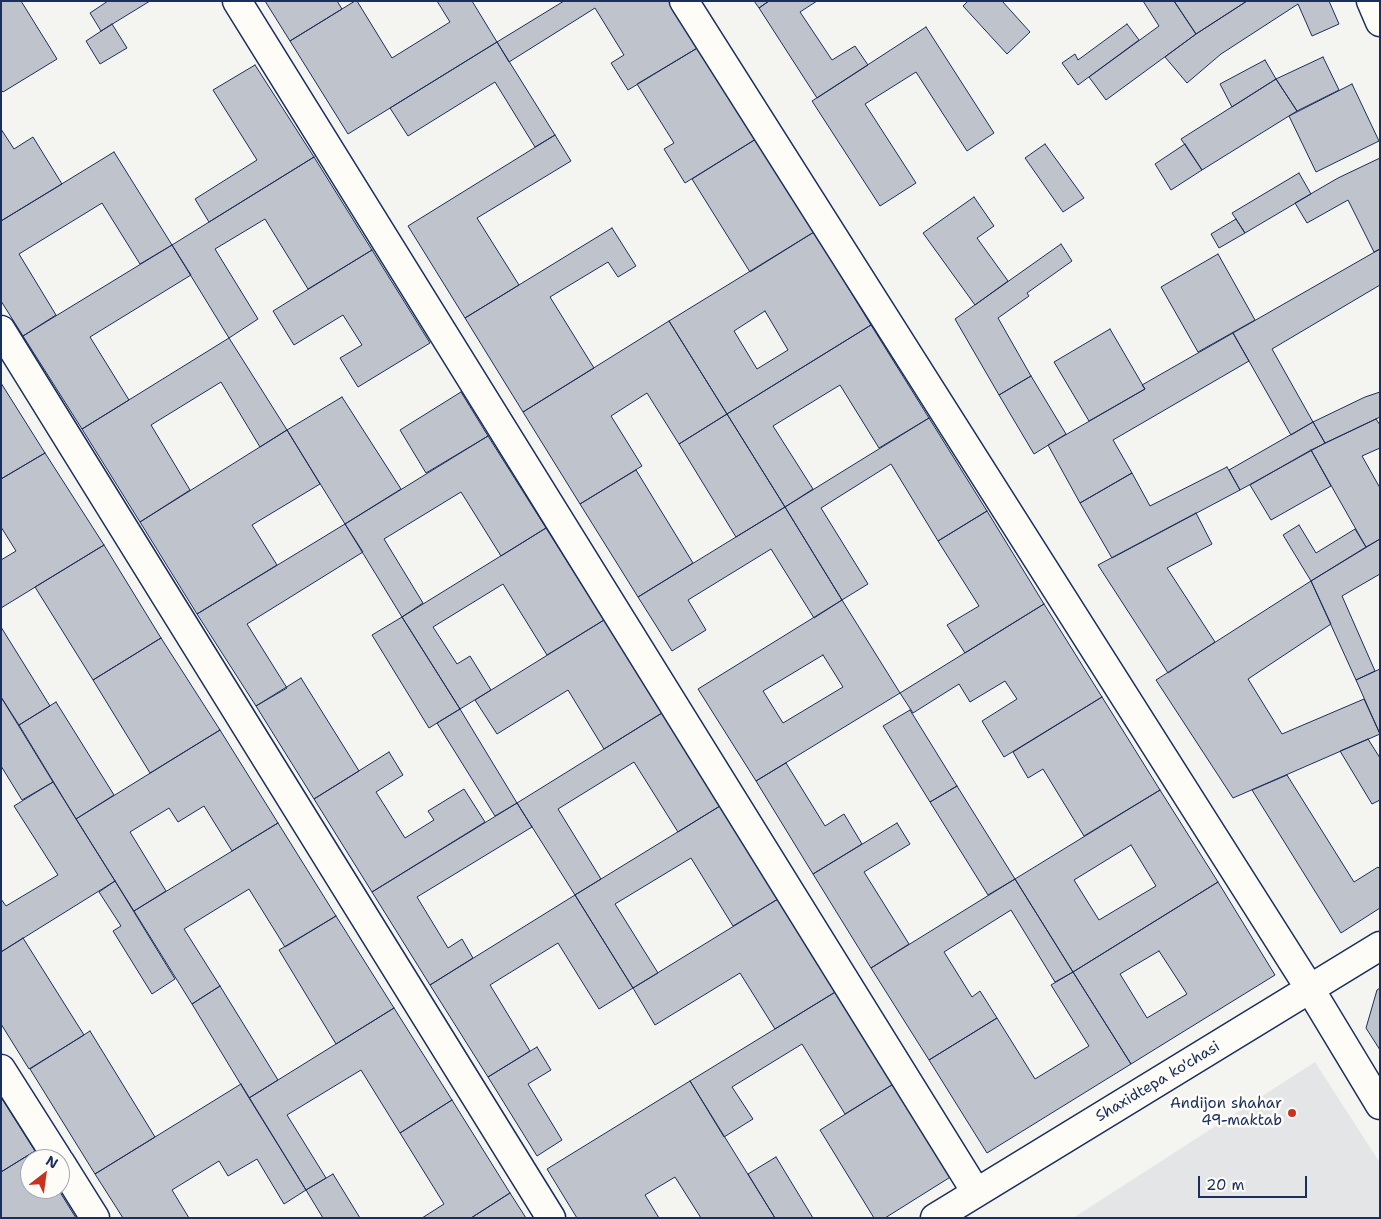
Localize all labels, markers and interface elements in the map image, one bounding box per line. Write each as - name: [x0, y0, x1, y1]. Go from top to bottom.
- street label: Shaxidtepa ko'chasi: [1093, 1038, 1223, 1126]
- place label: Andijon shahar 49-maktab: [1170, 1095, 1282, 1130]
- marker: Andijon shahar 49-maktab: [1286, 1107, 1298, 1119]
- north arrow: [20, 1149, 70, 1199]
- text: N: [43, 1151, 61, 1172]
- scale bar: [1201, 1166, 1310, 1198]
- text: 20 m: [1206, 1175, 1245, 1195]

